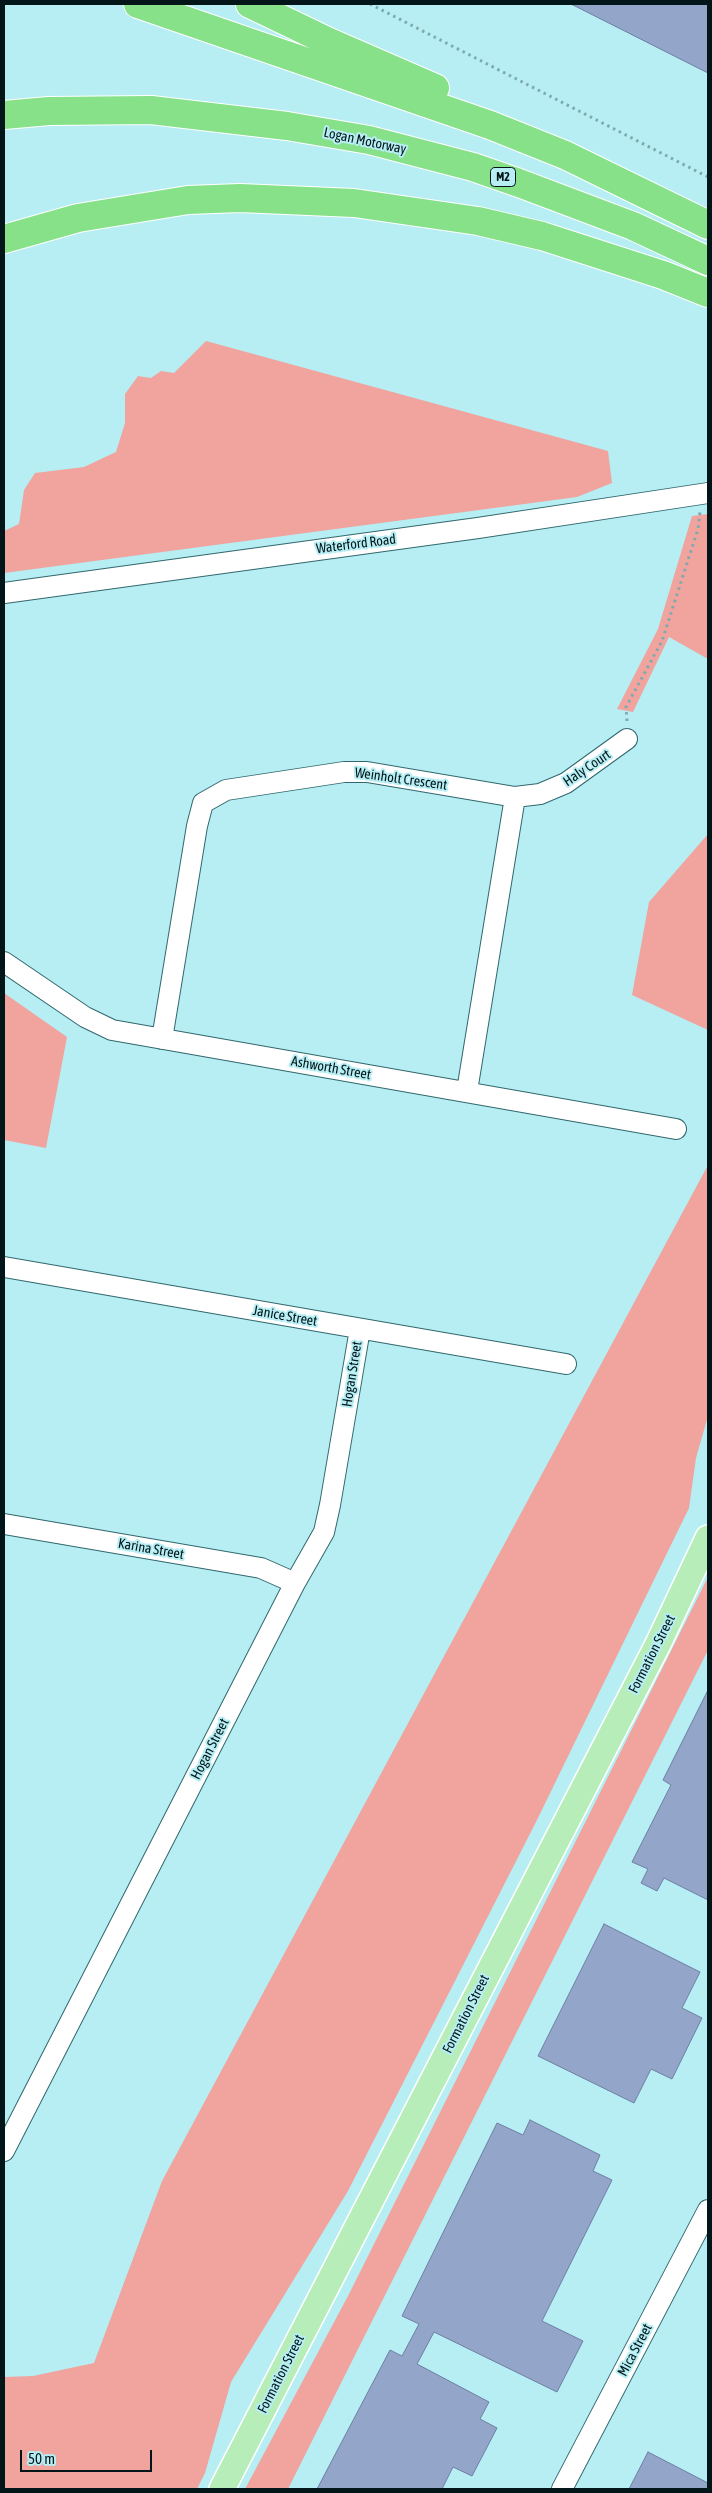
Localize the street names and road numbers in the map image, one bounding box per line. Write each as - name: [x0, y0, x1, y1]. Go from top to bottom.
- street label: Logan Motorway: [322, 124, 408, 158]
- road number: M2: [490, 168, 516, 186]
- street label: Waterford Road: [315, 531, 397, 557]
- street label: Haly Court: [560, 746, 614, 790]
- street label: Weinholt Crescent: [354, 764, 448, 794]
- street label: Ashworth Street: [290, 1053, 372, 1083]
- street label: Janice Street: [251, 1302, 319, 1330]
- street label: Hogan Street: [339, 1340, 365, 1408]
- street label: Karina Street: [117, 1535, 185, 1563]
- street label: Formation Street: [625, 1612, 679, 1696]
- street label: Hogan Street: [187, 1716, 233, 1782]
- street label: Formation Street: [439, 1972, 493, 2056]
- street label: Mica Street: [614, 2321, 656, 2379]
- street label: Formation Street: [254, 2332, 308, 2416]

